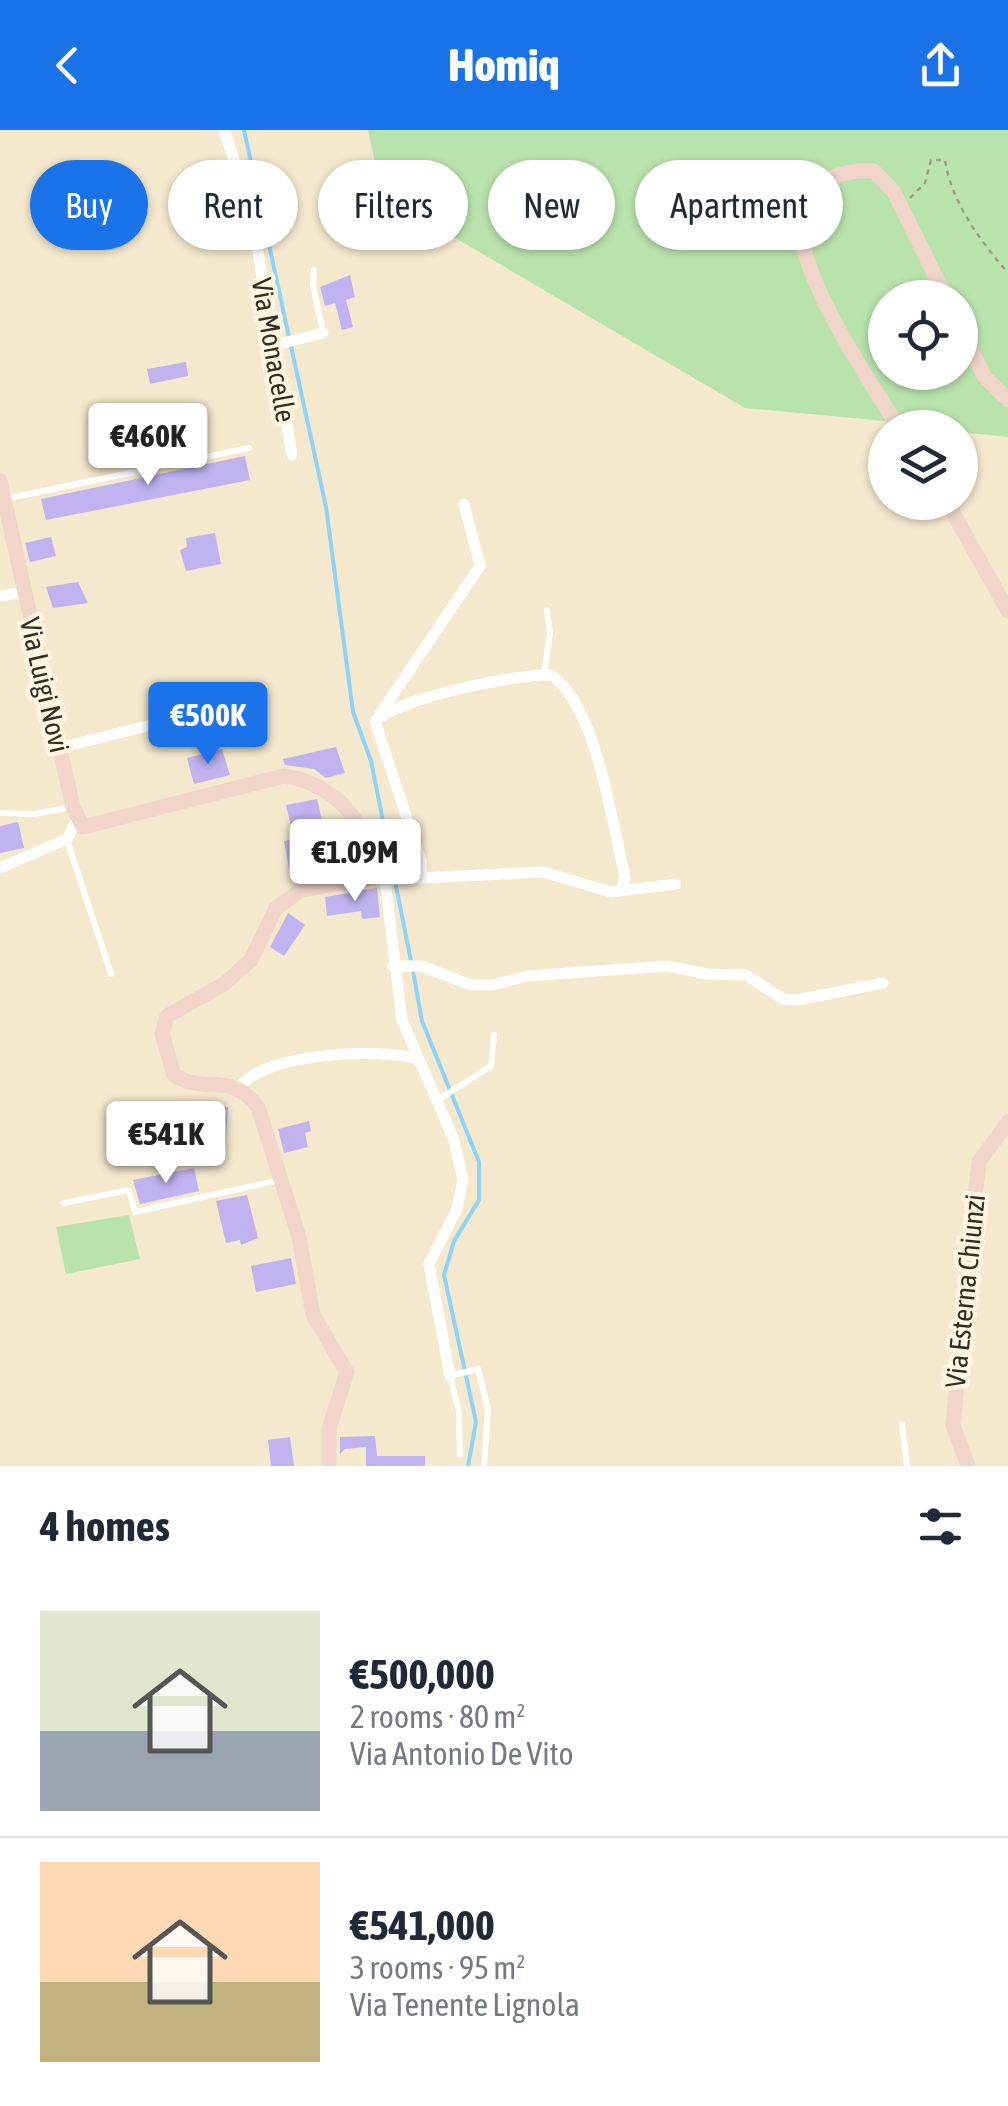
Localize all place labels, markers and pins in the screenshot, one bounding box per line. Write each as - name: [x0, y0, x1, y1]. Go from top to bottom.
- pin: €460K: [78, 403, 218, 488]
- pin: €500K: [138, 682, 278, 767]
- pin: €1.09M: [274, 819, 436, 904]
- pin: €541K: [96, 1101, 236, 1186]

